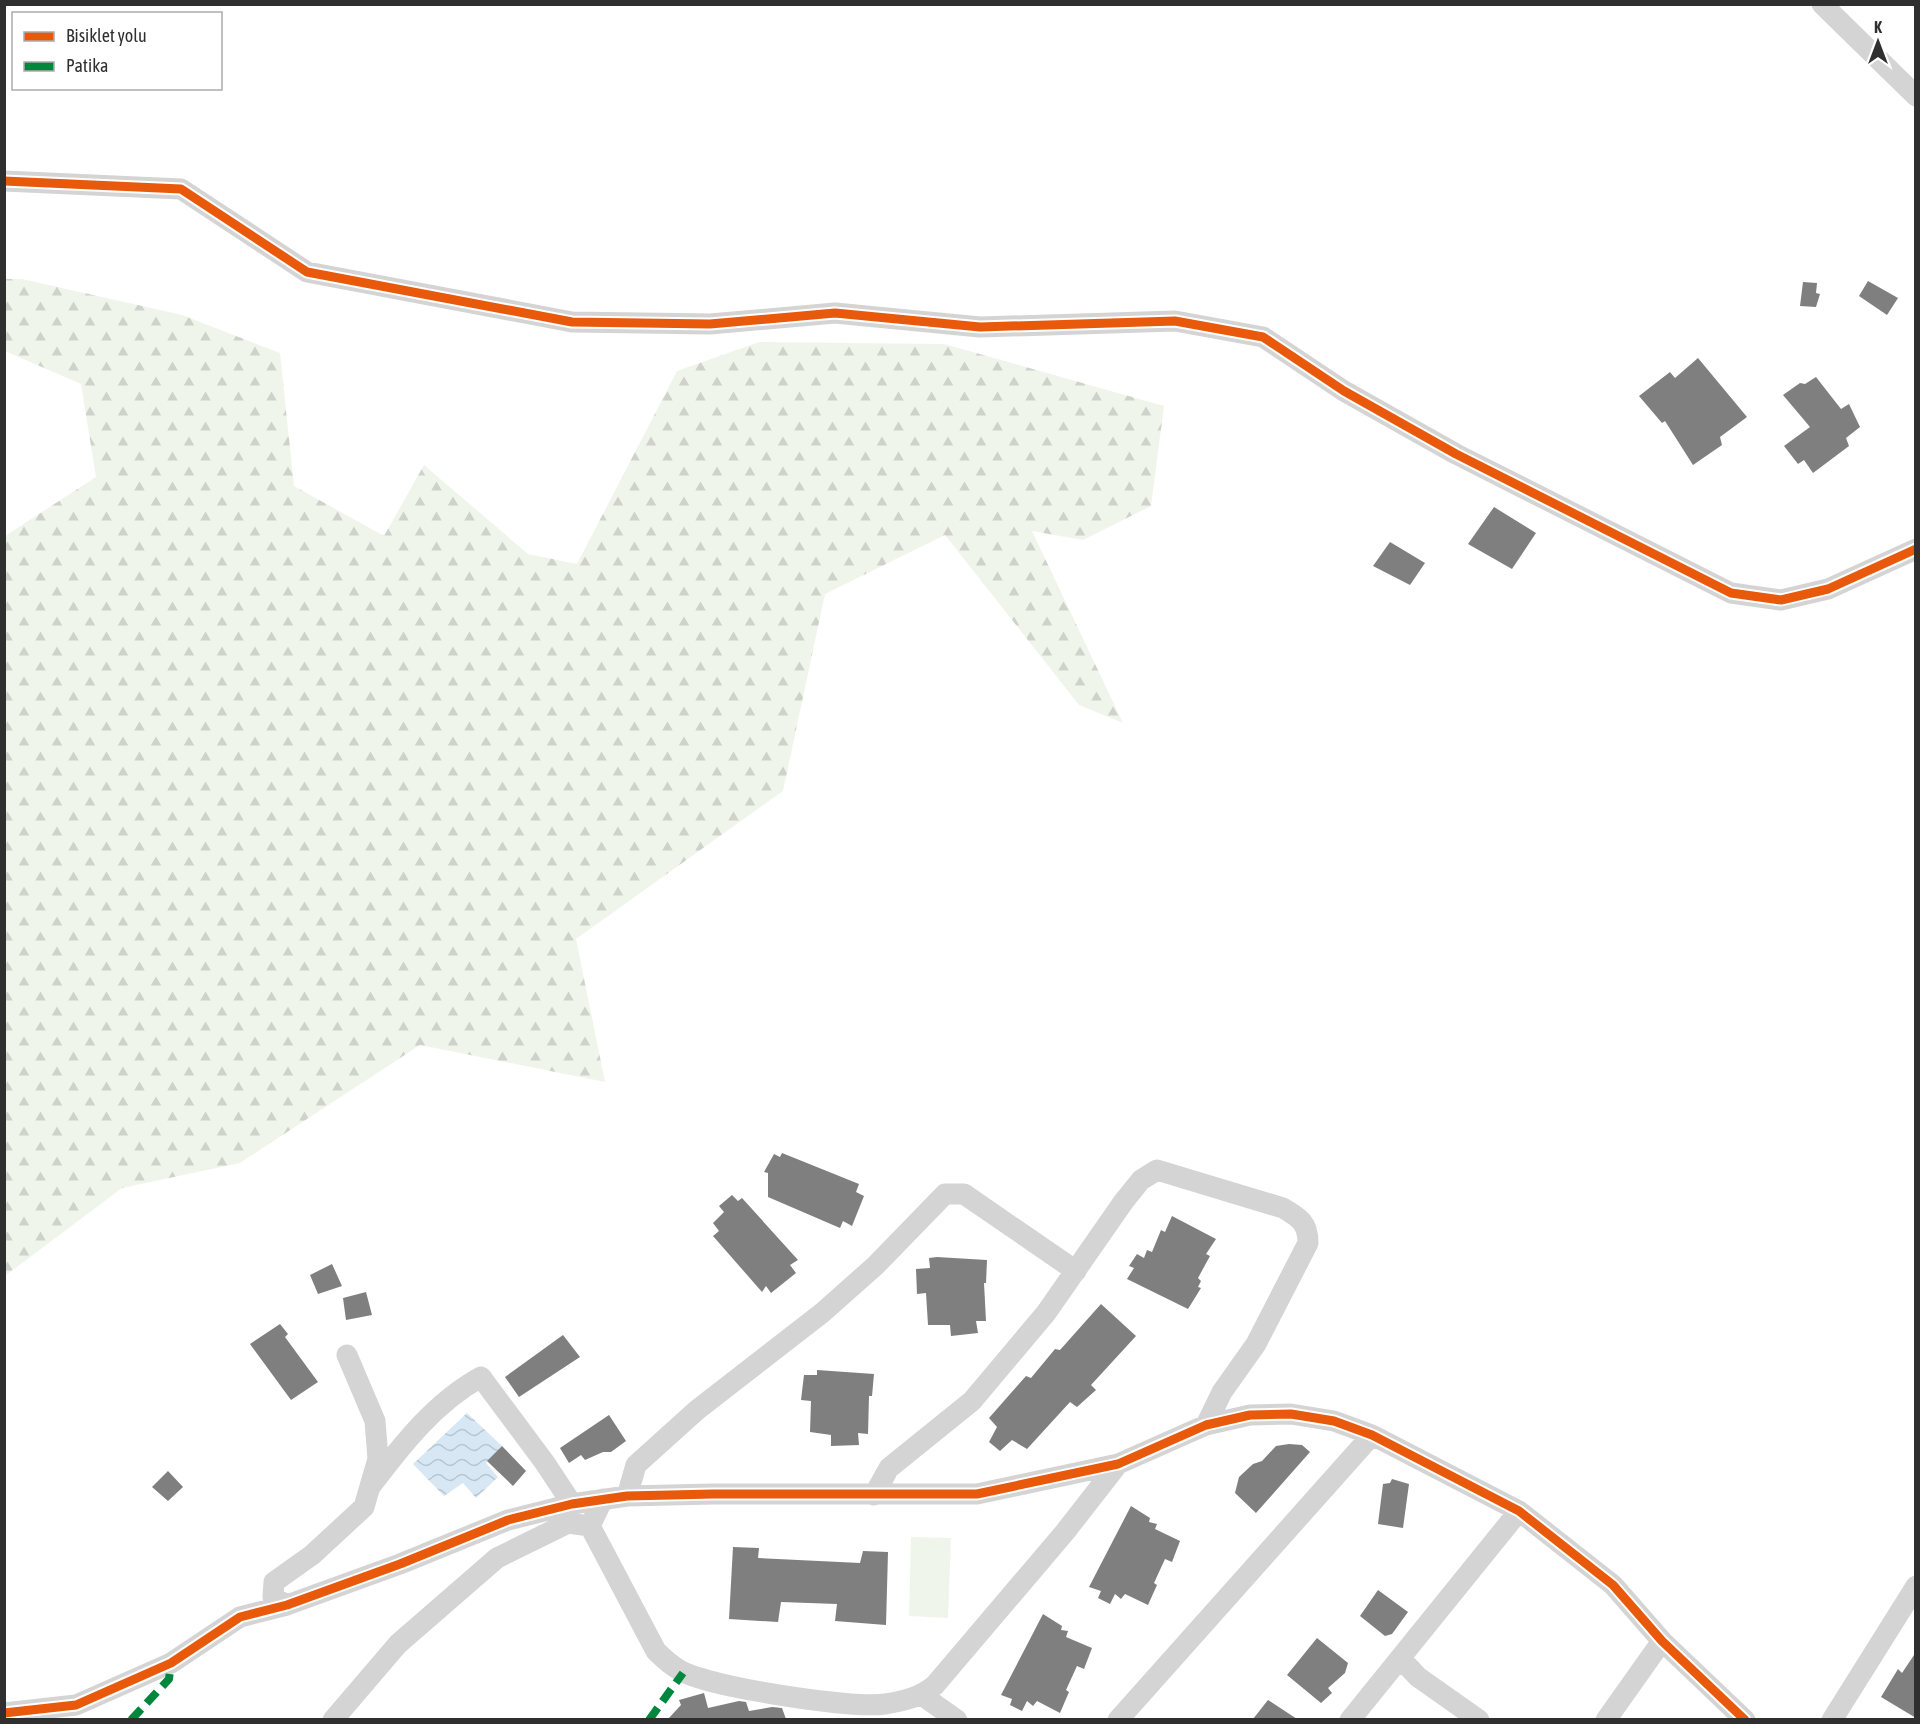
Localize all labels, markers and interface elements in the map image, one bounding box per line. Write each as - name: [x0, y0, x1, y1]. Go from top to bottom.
- legend: [12, 12, 222, 90]
- north arrow: [1848, 12, 1908, 72]
- text: K: [1874, 18, 1882, 36]
- text: Bisiklet yolu: [66, 25, 147, 46]
- text: Patika: [66, 55, 108, 76]

